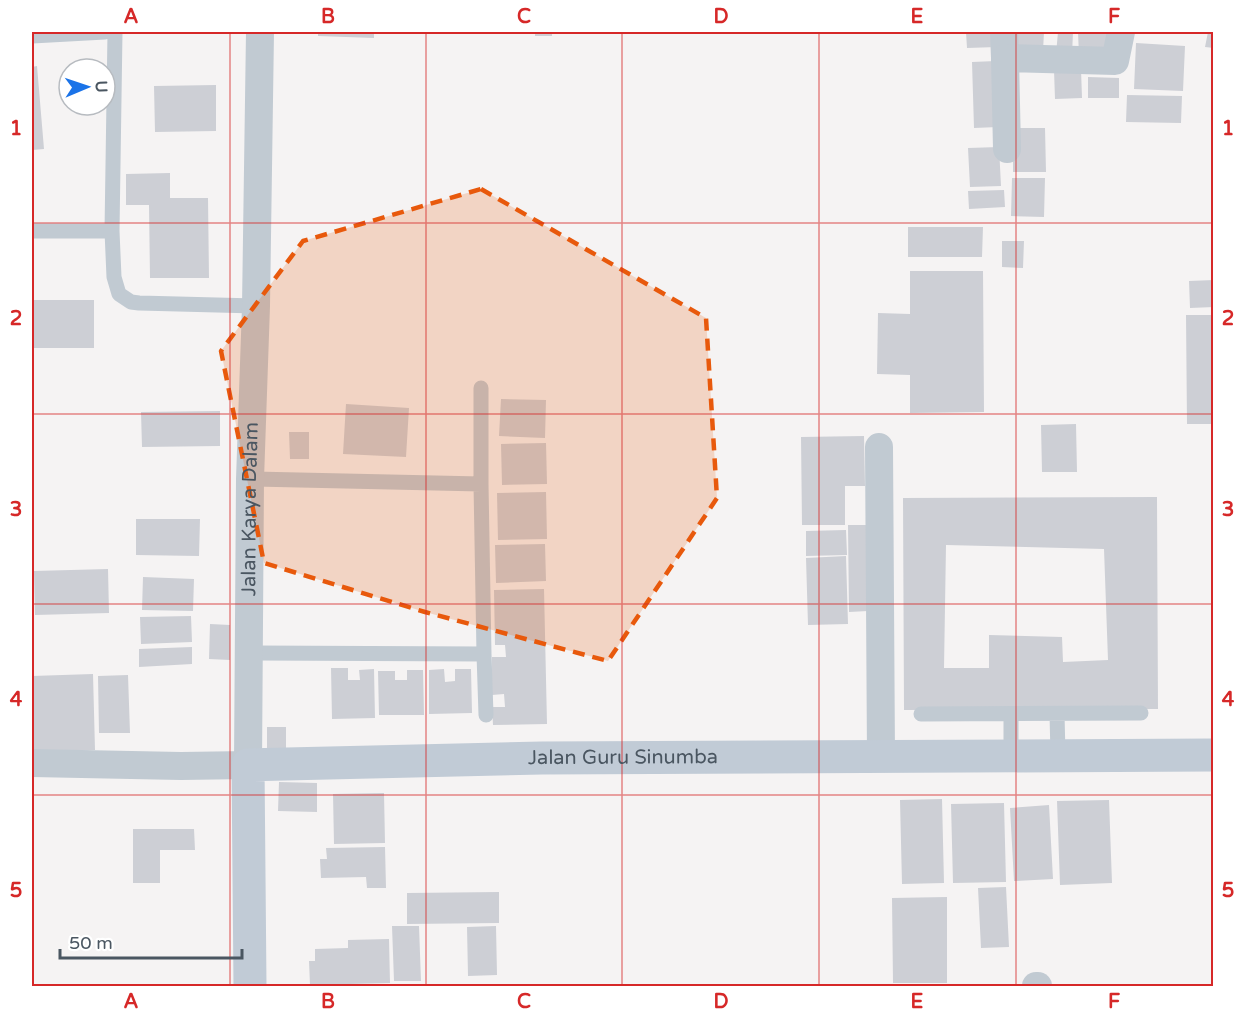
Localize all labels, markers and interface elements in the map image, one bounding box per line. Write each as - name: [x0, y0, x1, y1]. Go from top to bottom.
- text: A: [124, 5, 139, 29]
- text: B: [321, 5, 335, 29]
- text: C: [517, 5, 531, 29]
- text: D: [713, 5, 729, 29]
- text: E: [911, 5, 924, 29]
- text: F: [1108, 5, 1120, 29]
- north arrow: [57, 57, 117, 117]
- text: U: [91, 80, 111, 93]
- text: 1: [10, 117, 22, 141]
- text: 1: [1222, 117, 1234, 141]
- text: 2: [10, 307, 22, 331]
- text: 2: [1222, 307, 1234, 331]
- street label: Jalan Karya Dalam: [237, 422, 264, 596]
- text: 3: [10, 498, 22, 522]
- text: 3: [1222, 498, 1234, 522]
- text: 4: [10, 688, 23, 712]
- text: 4: [1222, 688, 1235, 712]
- street label: Jalan Guru Sinumba: [527, 745, 718, 770]
- text: 5: [10, 879, 22, 903]
- text: 5: [1222, 879, 1234, 903]
- scale bar: [60, 922, 242, 960]
- text: 50 m: [69, 932, 113, 954]
- text: A: [124, 990, 139, 1014]
- text: B: [321, 990, 335, 1014]
- text: C: [517, 990, 531, 1014]
- text: D: [713, 990, 729, 1014]
- text: E: [911, 990, 924, 1014]
- text: F: [1108, 990, 1120, 1014]

